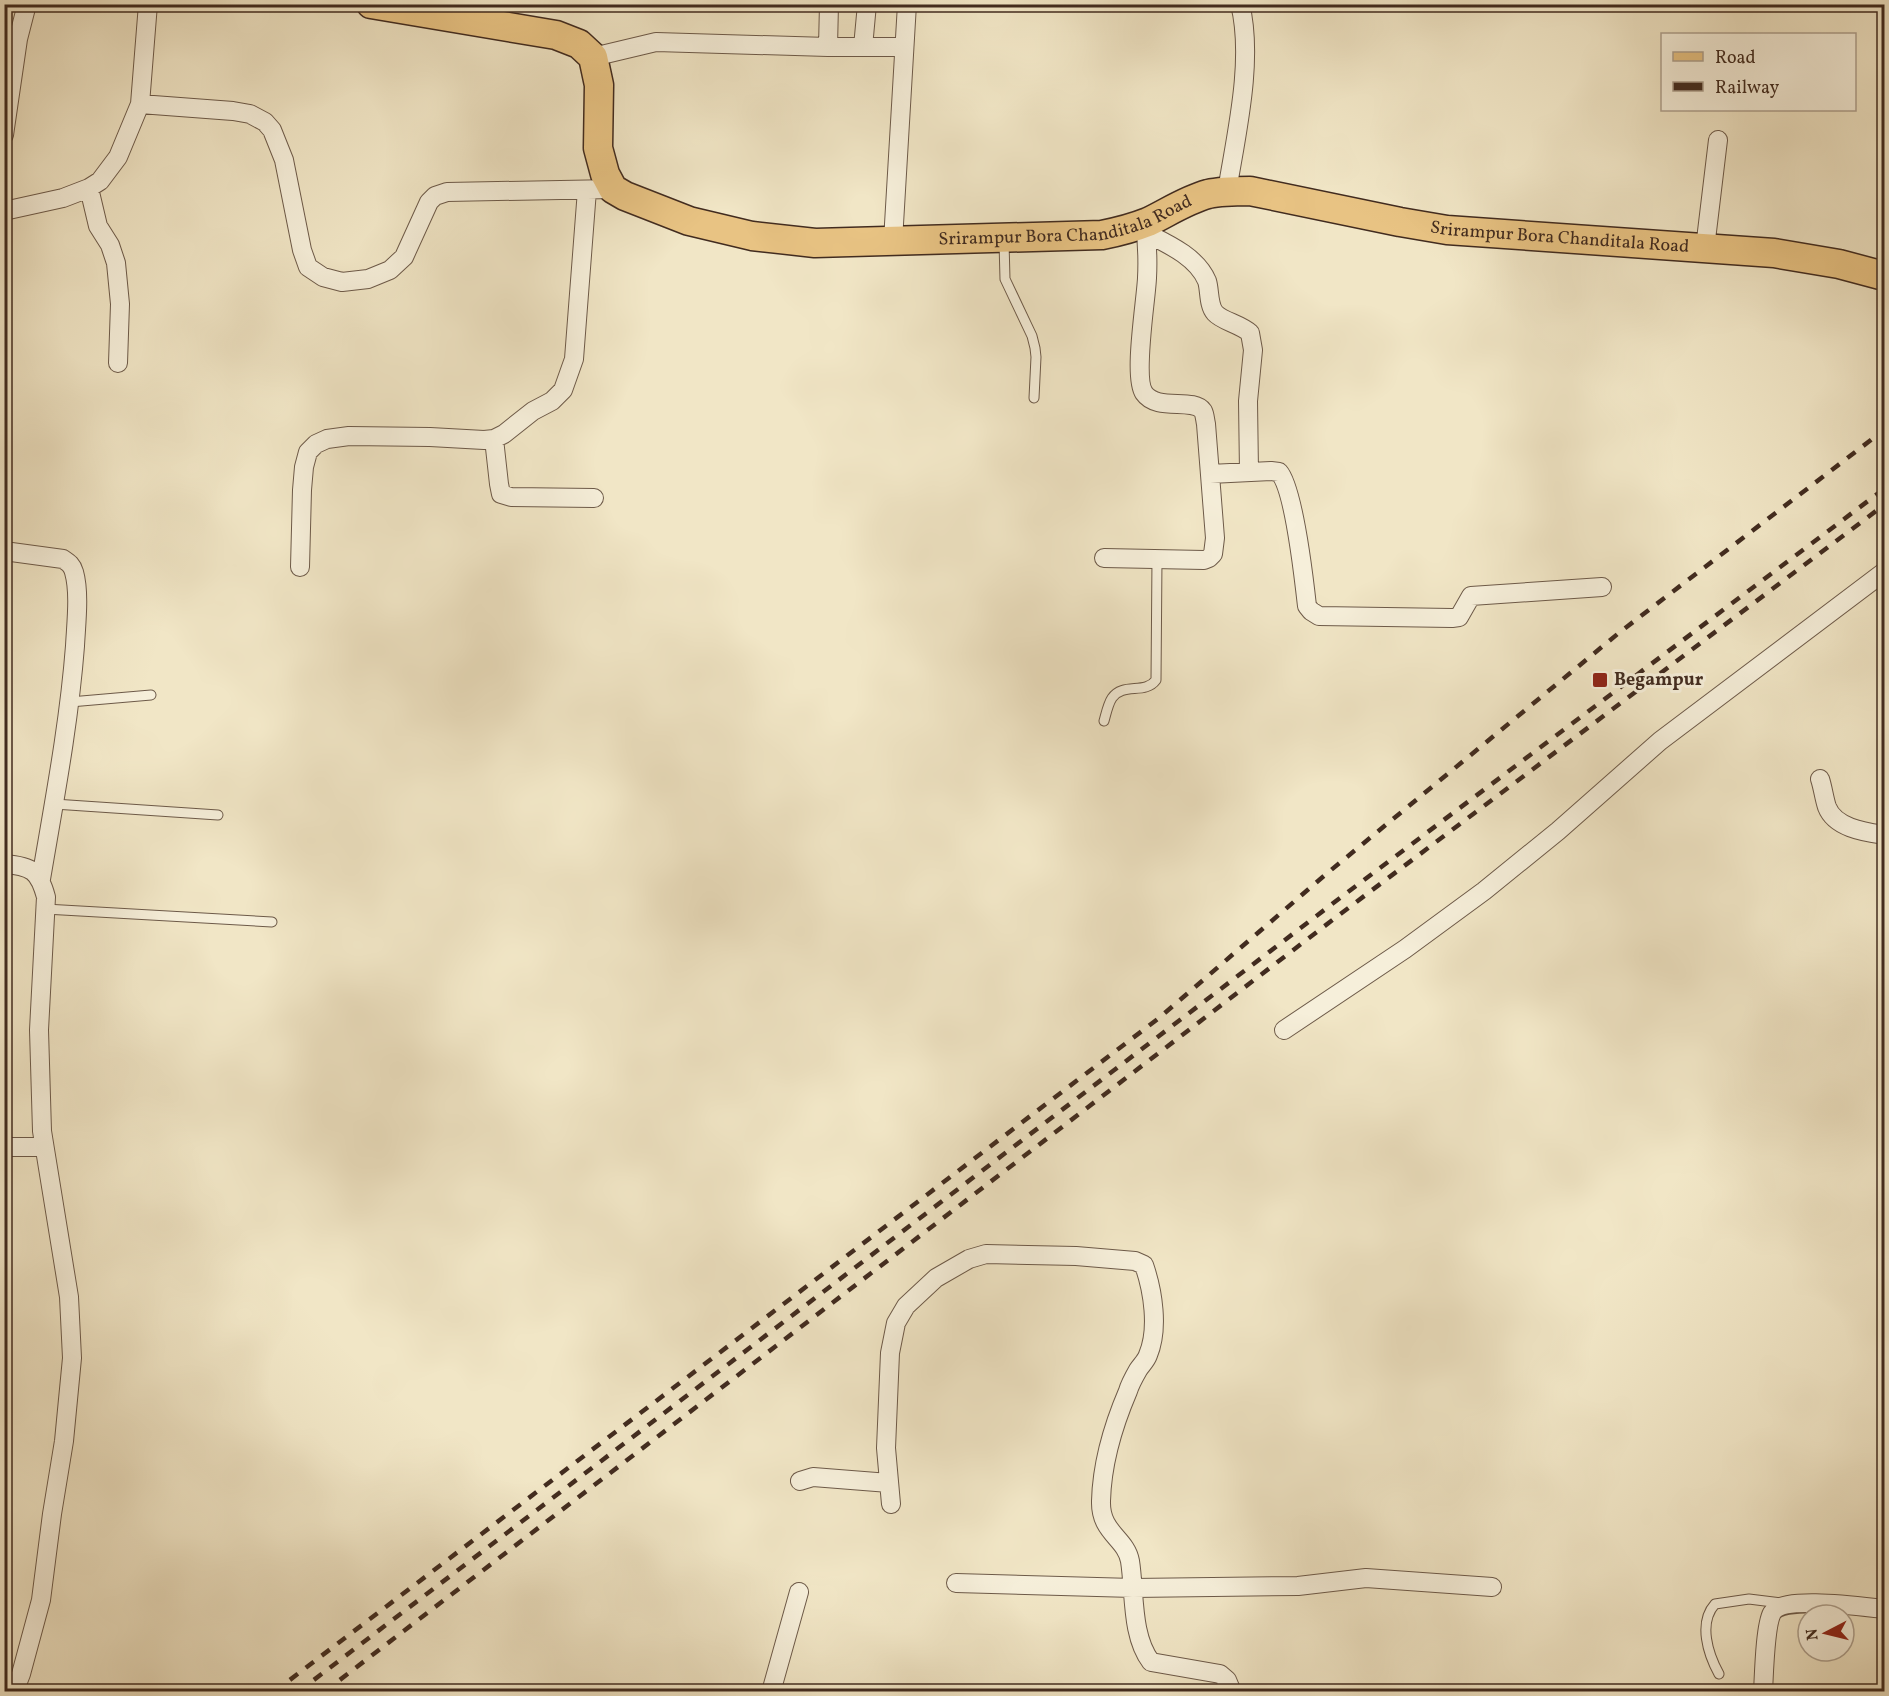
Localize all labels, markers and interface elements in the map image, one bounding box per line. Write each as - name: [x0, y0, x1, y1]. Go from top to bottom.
- legend: [1661, 33, 1856, 111]
- text: Road: [1715, 46, 1756, 71]
- text: Railway: [1715, 76, 1779, 101]
- street label: Srirampur Bora Chanditala Road: [938, 189, 1196, 252]
- street label: Srirampur Bora Chanditala Road: [1428, 215, 1690, 260]
- place label: Begampur: [1614, 668, 1704, 693]
- marker: Begampur: [1591, 671, 1609, 689]
- north arrow: [1796, 1603, 1856, 1663]
- text: N: [1801, 1627, 1825, 1642]

